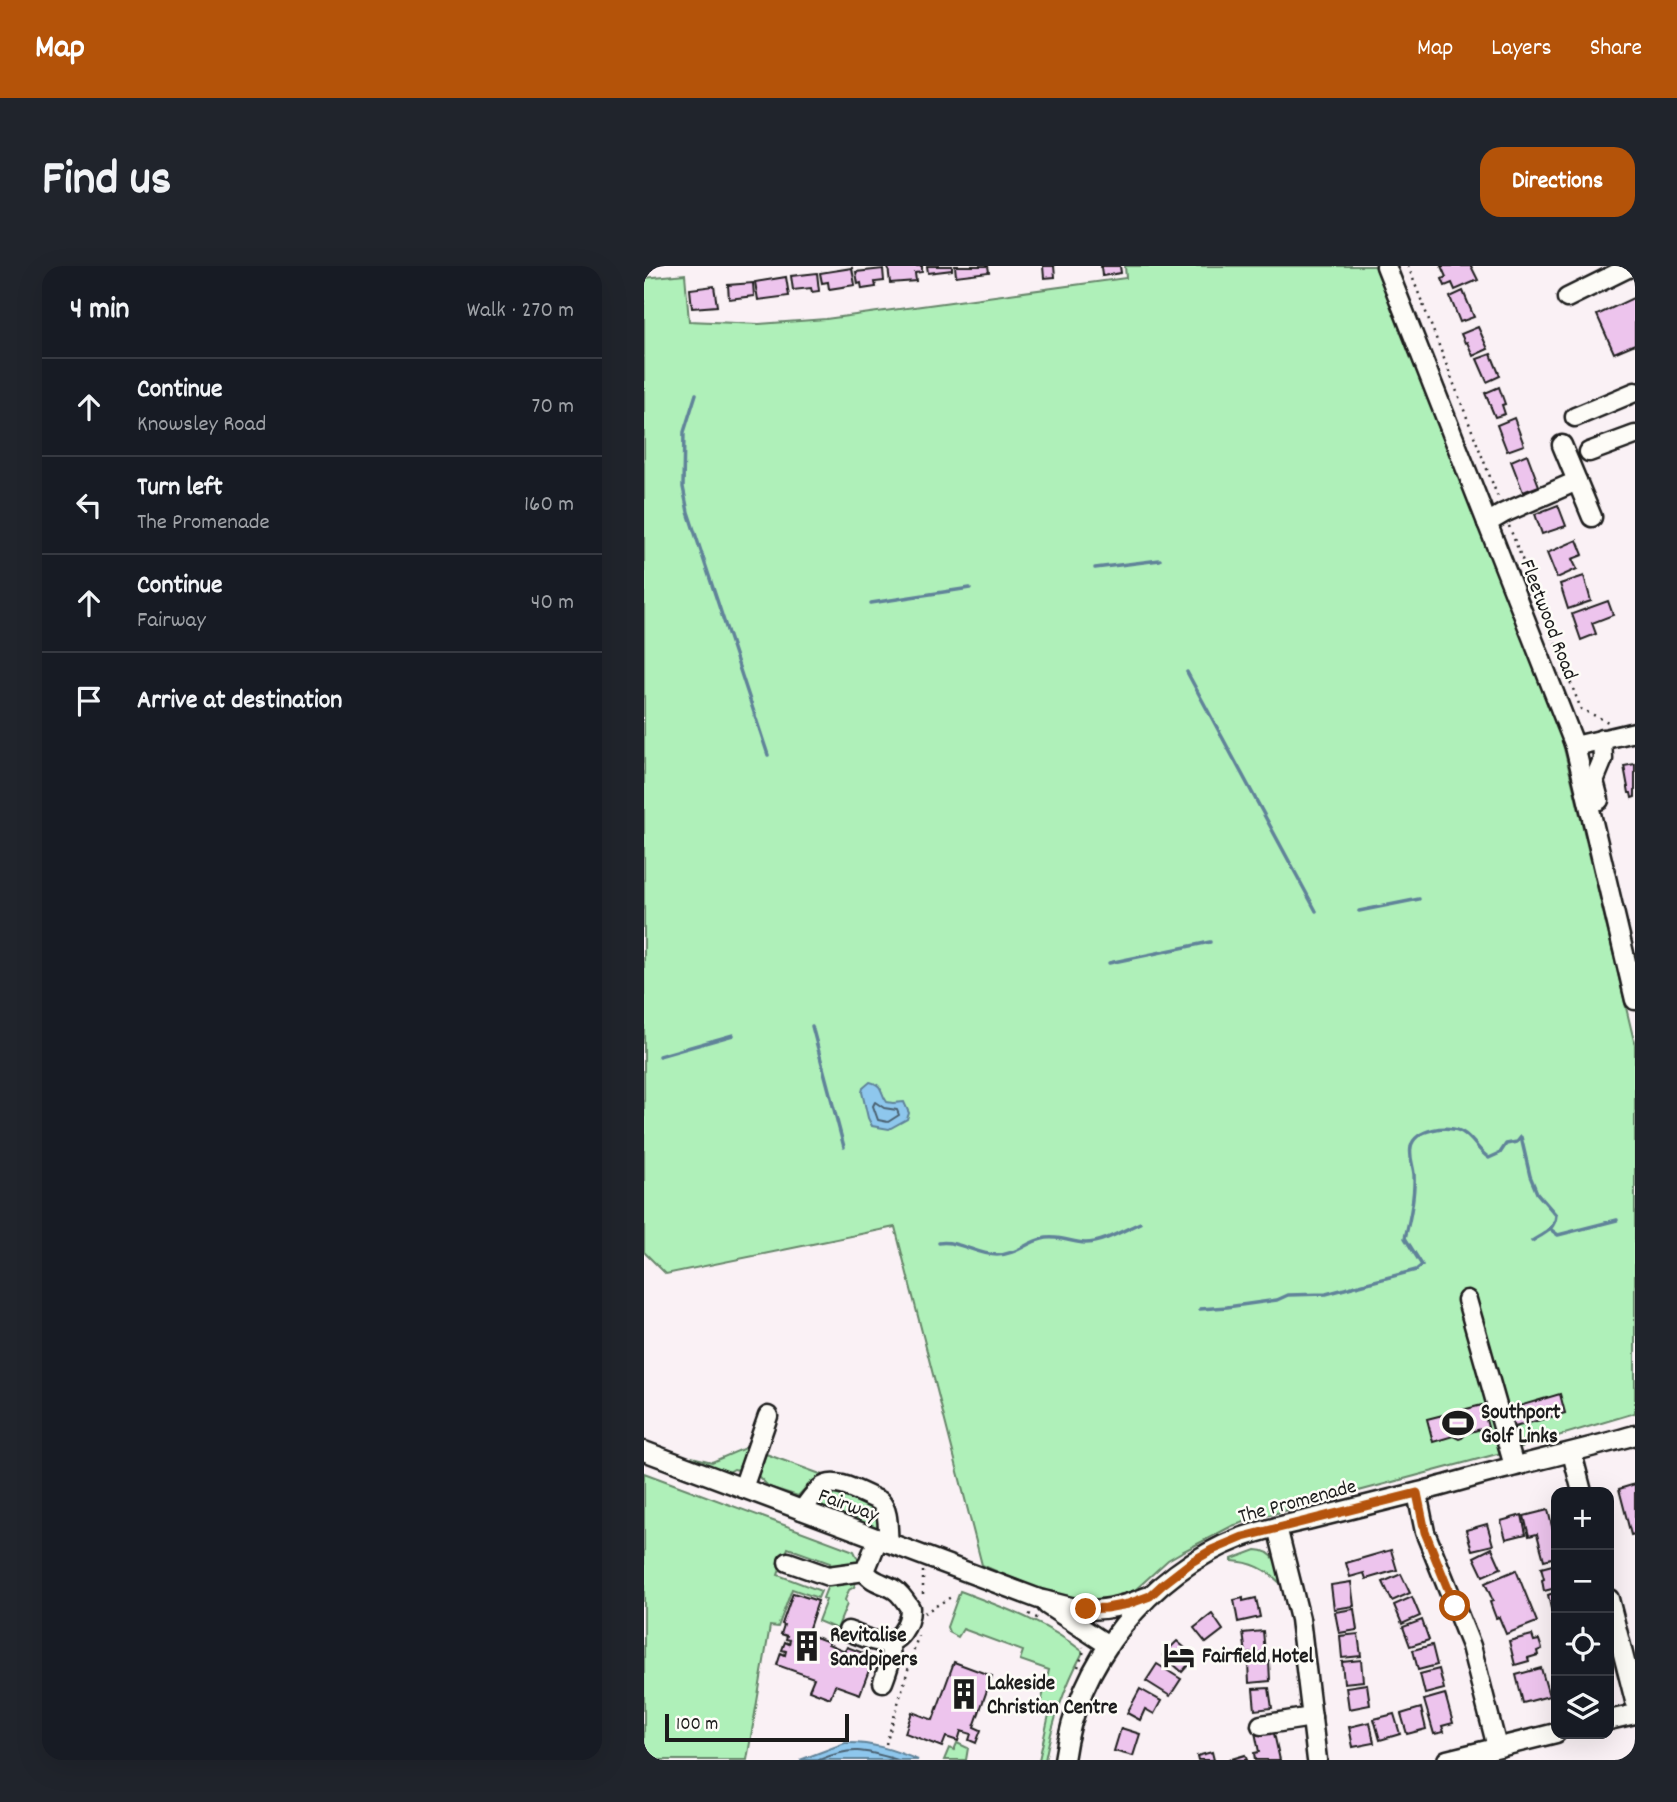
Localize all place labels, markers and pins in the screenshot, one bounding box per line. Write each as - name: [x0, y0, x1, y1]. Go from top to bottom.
- place label: Southport Golf Links: [1481, 1399, 1561, 1453]
- sports icon: Southport Golf Links: [1441, 1406, 1475, 1440]
- place label: Revitalise Sandpipers: [830, 1622, 918, 1676]
- building icon: Revitalise Sandpipers: [790, 1629, 824, 1663]
- hotel icon: Fairfield Hotel: [1162, 1638, 1196, 1672]
- place label: Fairfield Hotel: [1202, 1643, 1315, 1673]
- place label: Lakeside Christian Centre: [987, 1670, 1118, 1724]
- building icon: Lakeside Christian Centre: [947, 1677, 981, 1711]

